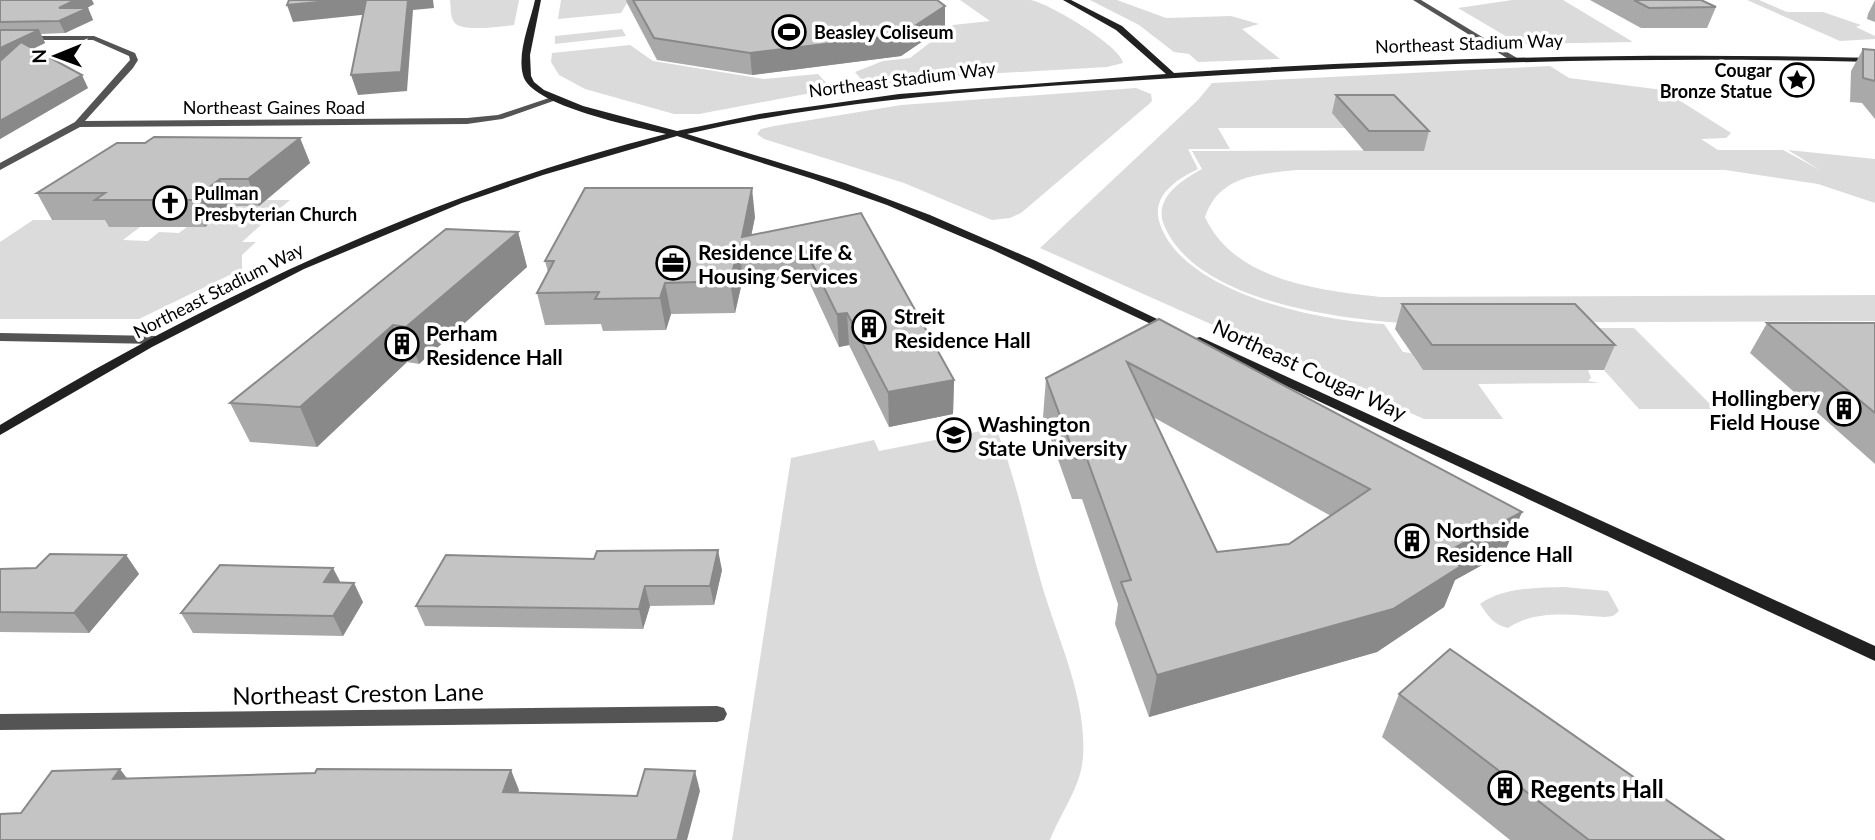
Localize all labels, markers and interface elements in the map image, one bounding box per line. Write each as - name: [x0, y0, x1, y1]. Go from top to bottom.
- sports icon: Beasley Coliseum: [770, 13, 808, 51]
- north arrow: [21, 21, 91, 91]
- place label: Beasley Coliseum: [814, 21, 953, 43]
- street label: Northeast Stadium Way: [1375, 29, 1564, 57]
- text: N: [27, 49, 50, 64]
- street label: Northeast Stadium Way: [807, 57, 997, 101]
- place label: Cougar Bronze Statue: [1660, 59, 1772, 102]
- place icon: Cougar Bronze Statue: [1778, 61, 1816, 99]
- street label: Northeast Gaines Road: [183, 96, 365, 118]
- place label: Pullman Presbyterian Church: [194, 182, 357, 225]
- church icon: Pullman Presbyterian Church: [151, 184, 189, 222]
- street label: Northeast Stadium Way: [129, 237, 307, 342]
- place label: Residence Life & Housing Services: [698, 239, 858, 288]
- office icon: Residence Life & Housing Services: [654, 244, 692, 282]
- place label: Streit Residence Hall: [894, 303, 1031, 352]
- building icon: Streit Residence Hall: [850, 308, 888, 346]
- street label: Northeast Cougar Way: [1209, 313, 1411, 425]
- place label: Perham Residence Hall: [426, 320, 563, 369]
- building icon: Perham Residence Hall: [383, 325, 421, 363]
- place label: Hollingbery Field House: [1709, 385, 1821, 434]
- building icon: Hollingbery Field House: [1825, 390, 1863, 428]
- place label: Washington State University: [978, 411, 1128, 460]
- school or university icon: Washington State University: [935, 416, 973, 454]
- place label: Northside Residence Hall: [1436, 517, 1573, 566]
- building icon: Northside Residence Hall: [1393, 522, 1431, 560]
- street label: Northeast Creston Lane: [232, 676, 484, 710]
- building icon: Regents Hall: [1486, 769, 1524, 807]
- place label: Regents Hall: [1530, 774, 1664, 803]

